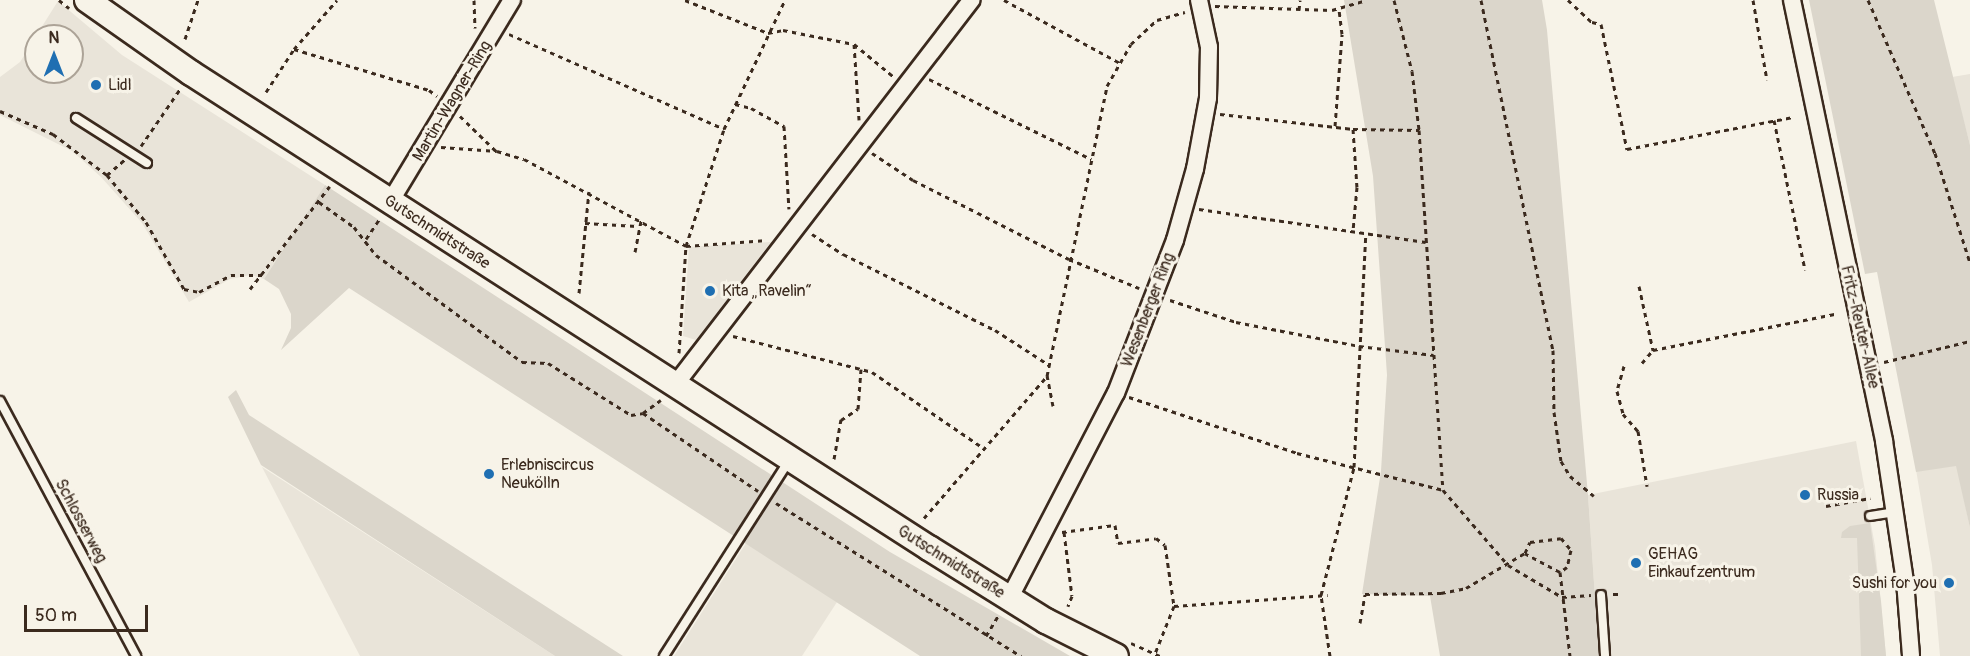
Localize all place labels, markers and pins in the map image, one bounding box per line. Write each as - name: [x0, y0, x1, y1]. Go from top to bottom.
- place label: Lidl: [108, 75, 132, 95]
- marker: Lidl: [89, 78, 103, 92]
- place label: Kita „Ravelin“: [722, 281, 812, 301]
- marker: Kita „Ravelin“: [703, 284, 717, 298]
- place label: Erlebniscircus Neukölln: [501, 455, 594, 493]
- marker: Erlebniscircus Neukölln: [482, 467, 496, 481]
- place label: Russia: [1817, 485, 1859, 505]
- marker: Russia: [1798, 488, 1812, 502]
- place label: GEHAG Einkaufzentrum: [1648, 544, 1755, 582]
- marker: GEHAG Einkaufzentrum: [1629, 556, 1643, 570]
- place label: Sushi for you: [1852, 573, 1937, 593]
- marker: Sushi for you: [1942, 576, 1956, 590]

